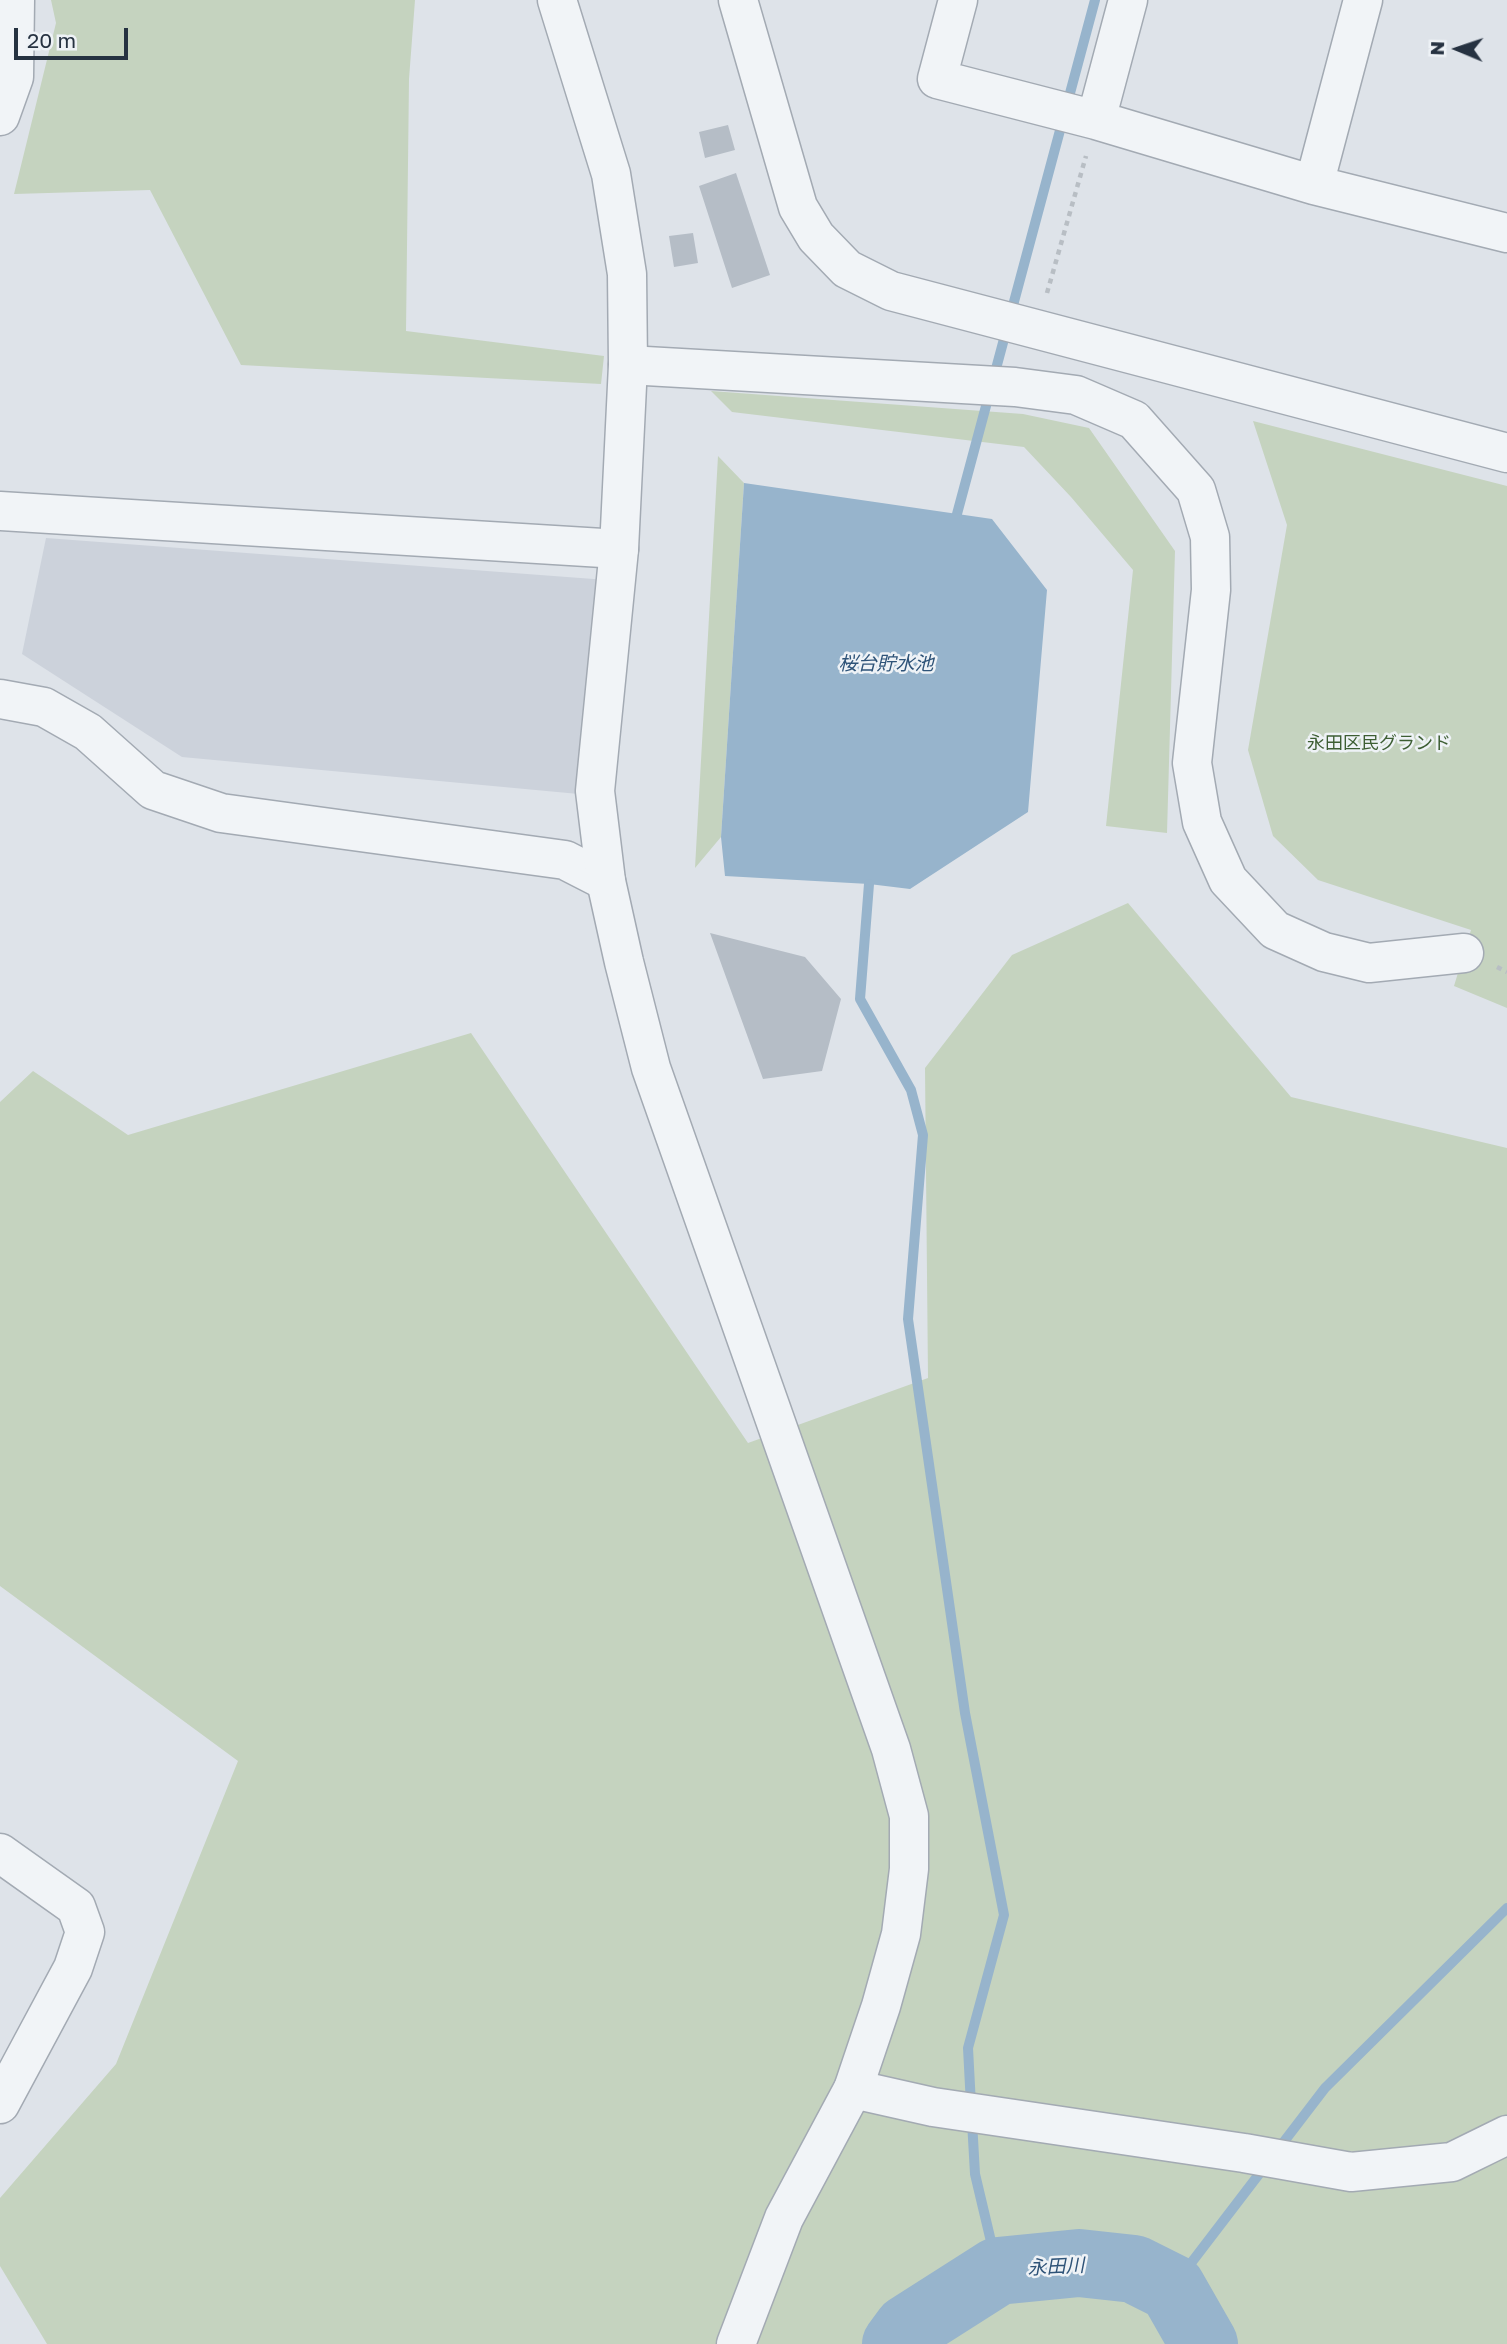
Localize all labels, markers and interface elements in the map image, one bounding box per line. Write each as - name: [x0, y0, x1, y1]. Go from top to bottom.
- scale bar: [18, 14, 131, 58]
- north arrow: [1423, 14, 1493, 84]
- text: 20 m: [27, 27, 76, 53]
- text: N: [1425, 41, 1448, 56]
- water label: 桜台貯水池: [839, 653, 933, 675]
- park label: 永田区民グランド: [1307, 732, 1451, 754]
- water label: 永田川: [1027, 2254, 1085, 2280]

